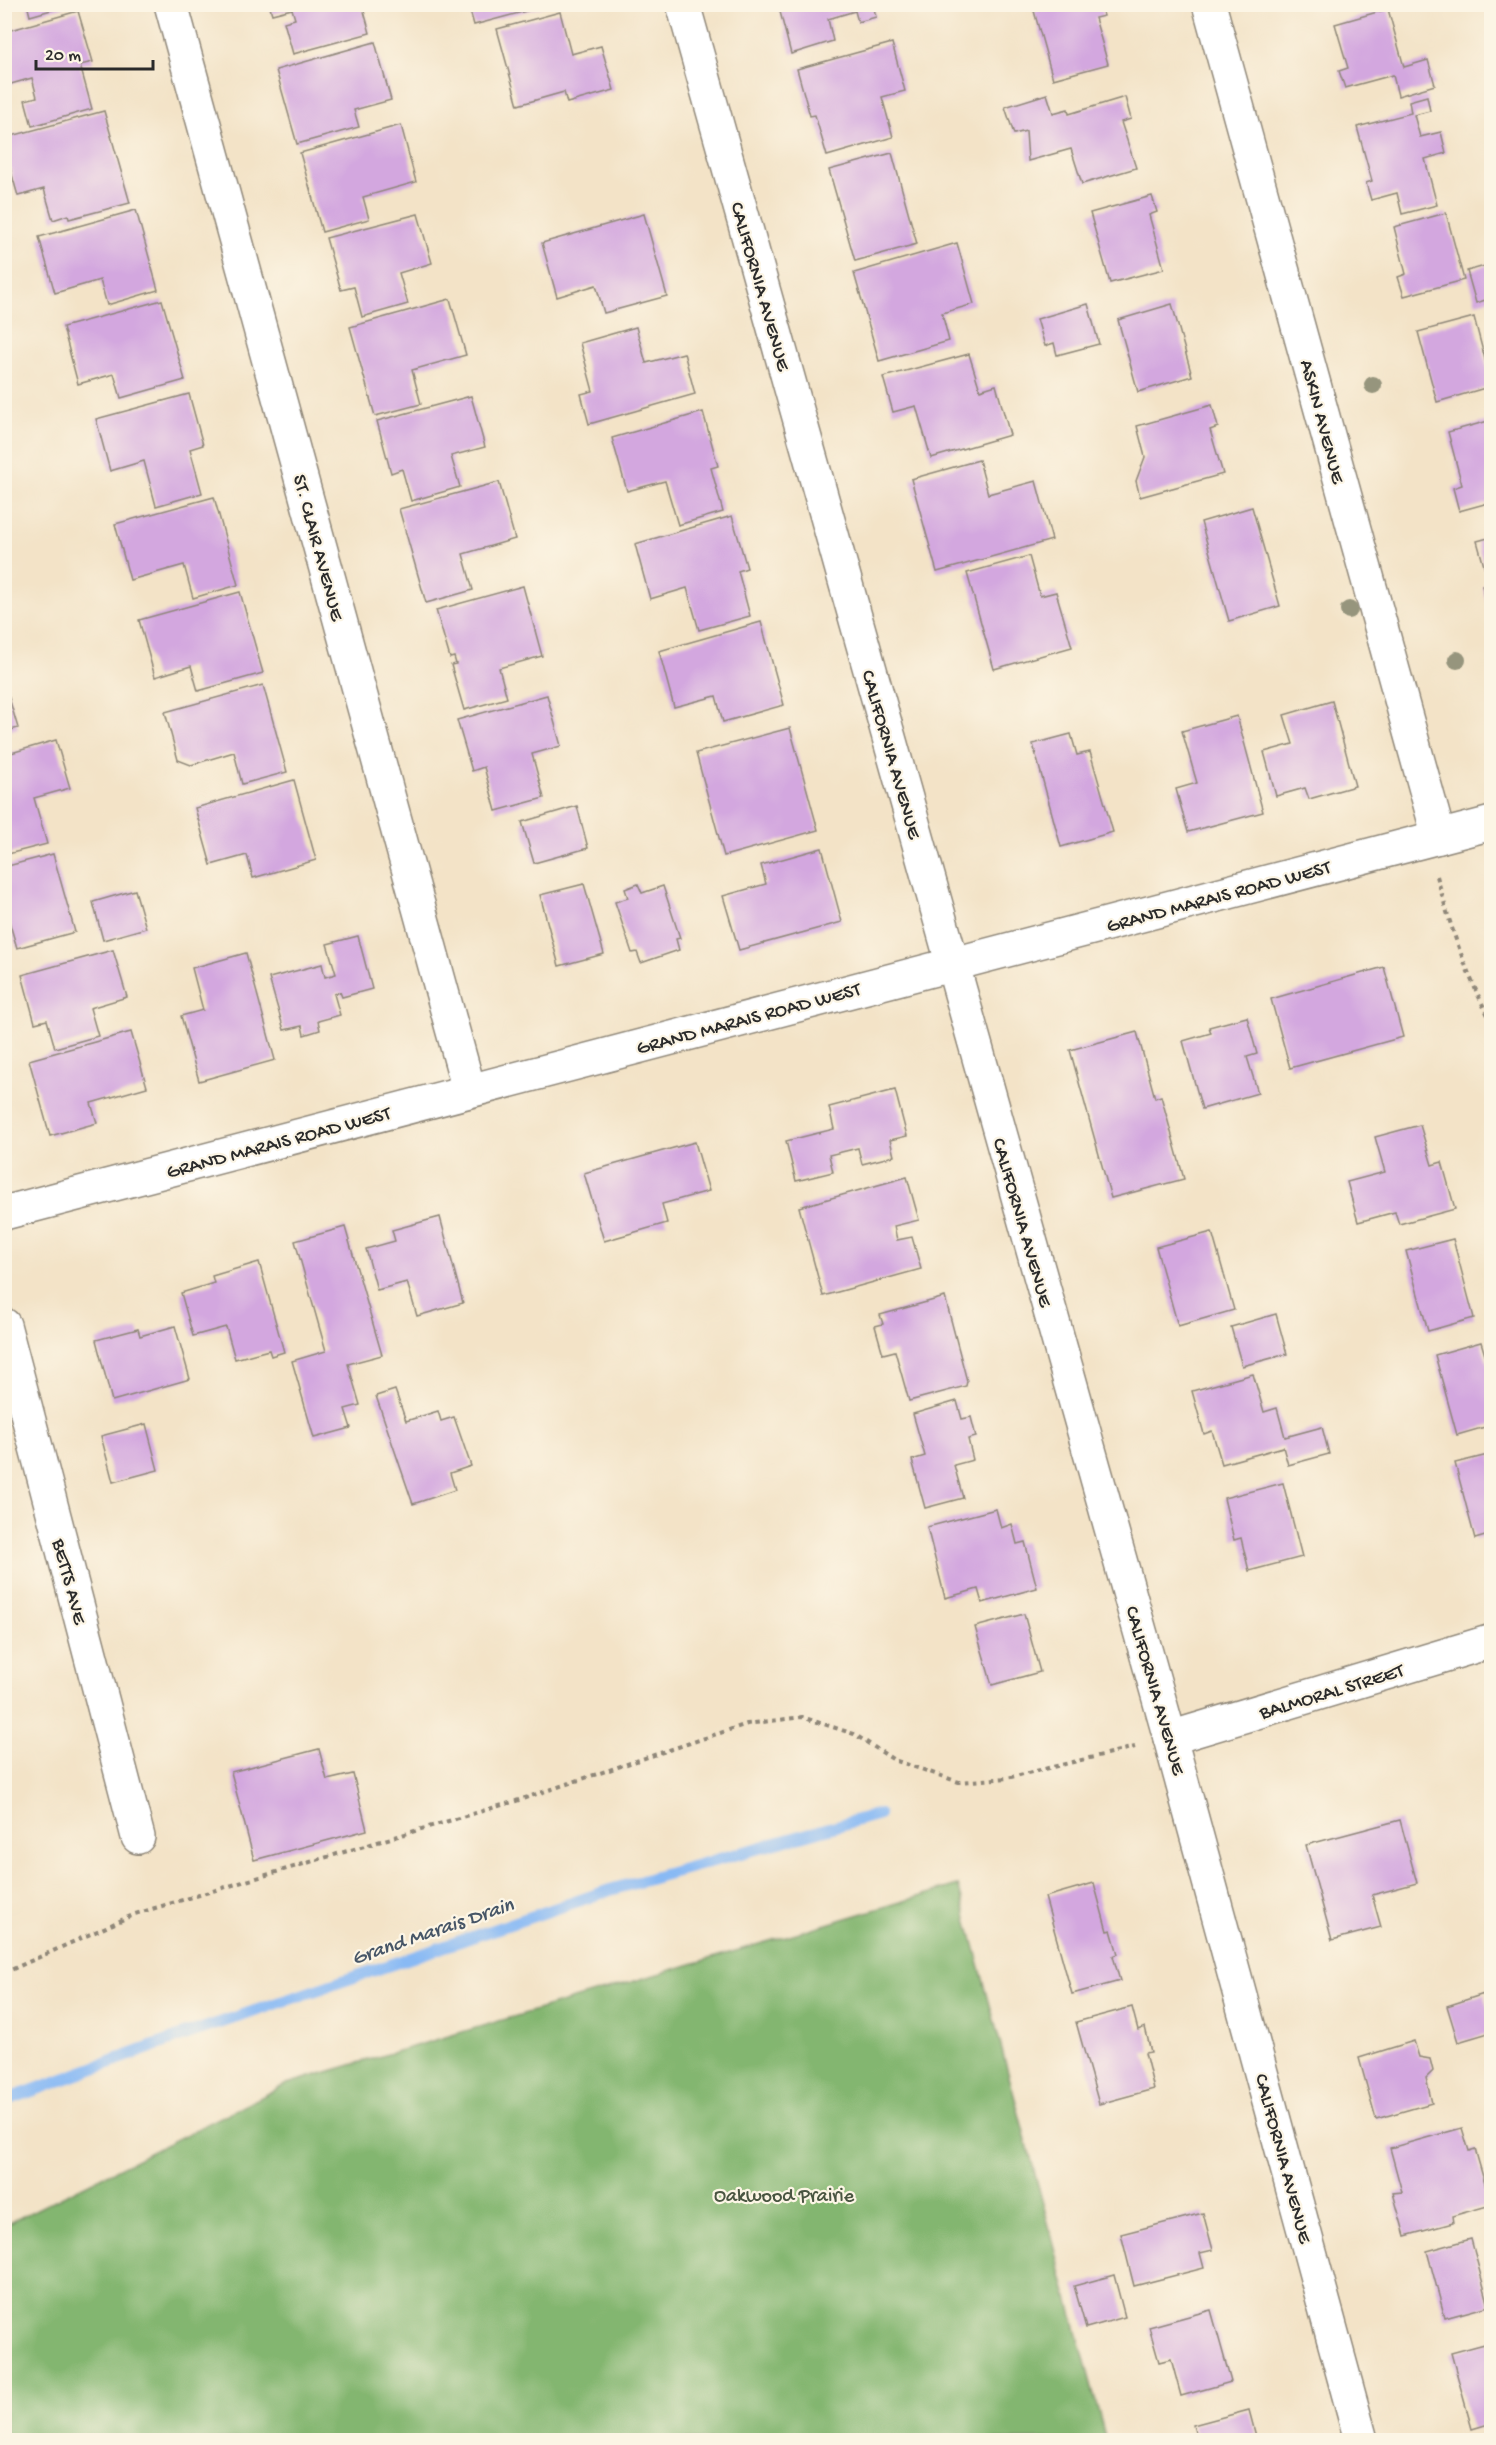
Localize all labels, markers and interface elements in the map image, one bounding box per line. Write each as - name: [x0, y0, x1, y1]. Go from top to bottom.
- scale bar: [36, 33, 153, 71]
- text: 20 m: [45, 46, 81, 67]
- street label: CALIFORNIA AVENUE: [724, 200, 794, 375]
- street label: ASKIN AVENUE: [1293, 358, 1349, 488]
- street label: ST. CLAIR AVENUE: [286, 472, 348, 625]
- street label: CALIFORNIA AVENUE: [855, 668, 925, 843]
- street label: GRAND MARAIS ROAD WEST: [1104, 857, 1335, 939]
- street label: GRAND MARAIS ROAD WEST: [634, 979, 865, 1061]
- street label: GRAND MARAIS ROAD WEST: [164, 1103, 395, 1185]
- street label: CALIFORNIA AVENUE: [986, 1136, 1056, 1311]
- street label: BETTS AVE: [45, 1536, 90, 1629]
- street label: CALIFORNIA AVENUE: [1119, 1604, 1189, 1779]
- street label: BALMORAL STREET: [1256, 1660, 1408, 1727]
- water label: Grand Marais Drain: [349, 1894, 518, 1973]
- street label: CALIFORNIA AVENUE: [1248, 2072, 1316, 2248]
- park label: Oakwood Prairie: [714, 2186, 855, 2209]

